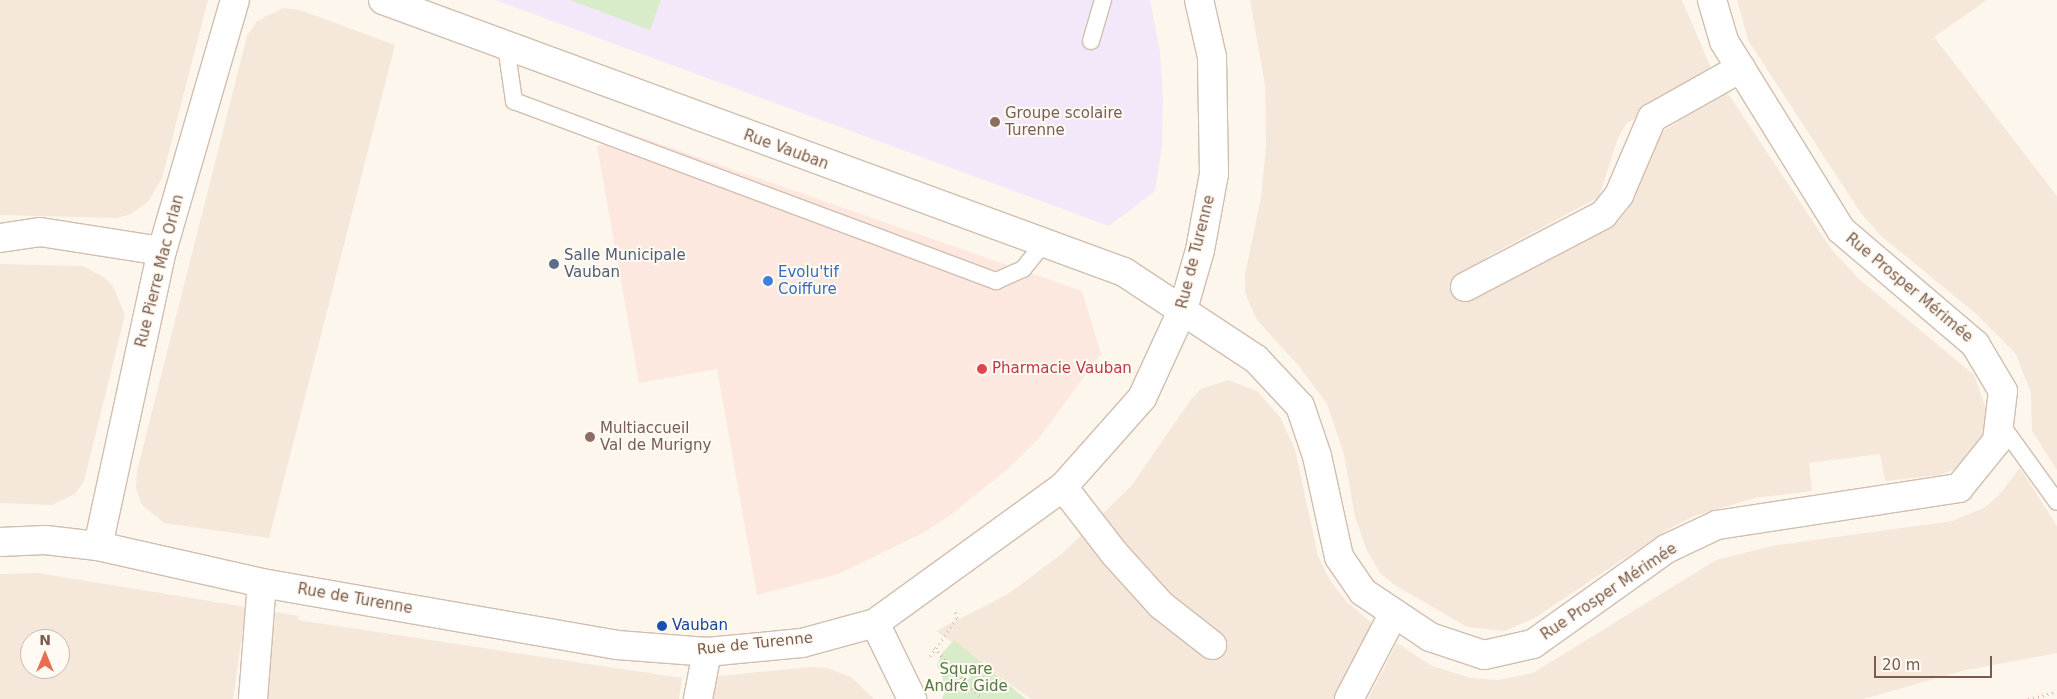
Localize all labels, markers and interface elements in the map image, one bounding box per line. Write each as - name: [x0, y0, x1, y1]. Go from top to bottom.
- place label: Groupe scolaire Turenne: [1005, 104, 1122, 139]
- marker: Groupe scolaire Turenne: [989, 116, 1001, 128]
- street label: Rue Vauban: [741, 126, 831, 174]
- street label: Rue Pierre Mac Orlan: [132, 193, 188, 349]
- street label: Rue de Turenne: [1173, 193, 1219, 311]
- street label: Rue Prosper Mérimée: [1842, 230, 1976, 346]
- place label: Salle Municipale Vauban: [564, 246, 686, 281]
- marker: Salle Municipale Vauban: [548, 258, 560, 270]
- place label: Evolu'tif Coiffure: [778, 263, 839, 298]
- marker: Evolu'tif Coiffure: [762, 275, 774, 287]
- place label: Pharmacie Vauban: [992, 360, 1132, 378]
- marker: Pharmacie Vauban: [976, 363, 988, 375]
- place label: Multiaccueil Val de Murigny: [600, 419, 711, 454]
- marker: Multiaccueil Val de Murigny: [584, 431, 596, 443]
- street label: Rue Prosper Mérimée: [1538, 540, 1680, 644]
- street label: Rue de Turenne: [296, 580, 414, 618]
- place label: Vauban: [672, 617, 728, 635]
- marker: Vauban: [656, 620, 668, 632]
- north arrow: [20, 629, 70, 679]
- street label: Rue de Turenne: [696, 629, 814, 659]
- text: N: [39, 632, 51, 648]
- scale bar: [1877, 646, 1994, 678]
- text: 20 m: [1882, 656, 1920, 674]
- park label: Square André Gide: [924, 660, 1008, 695]

